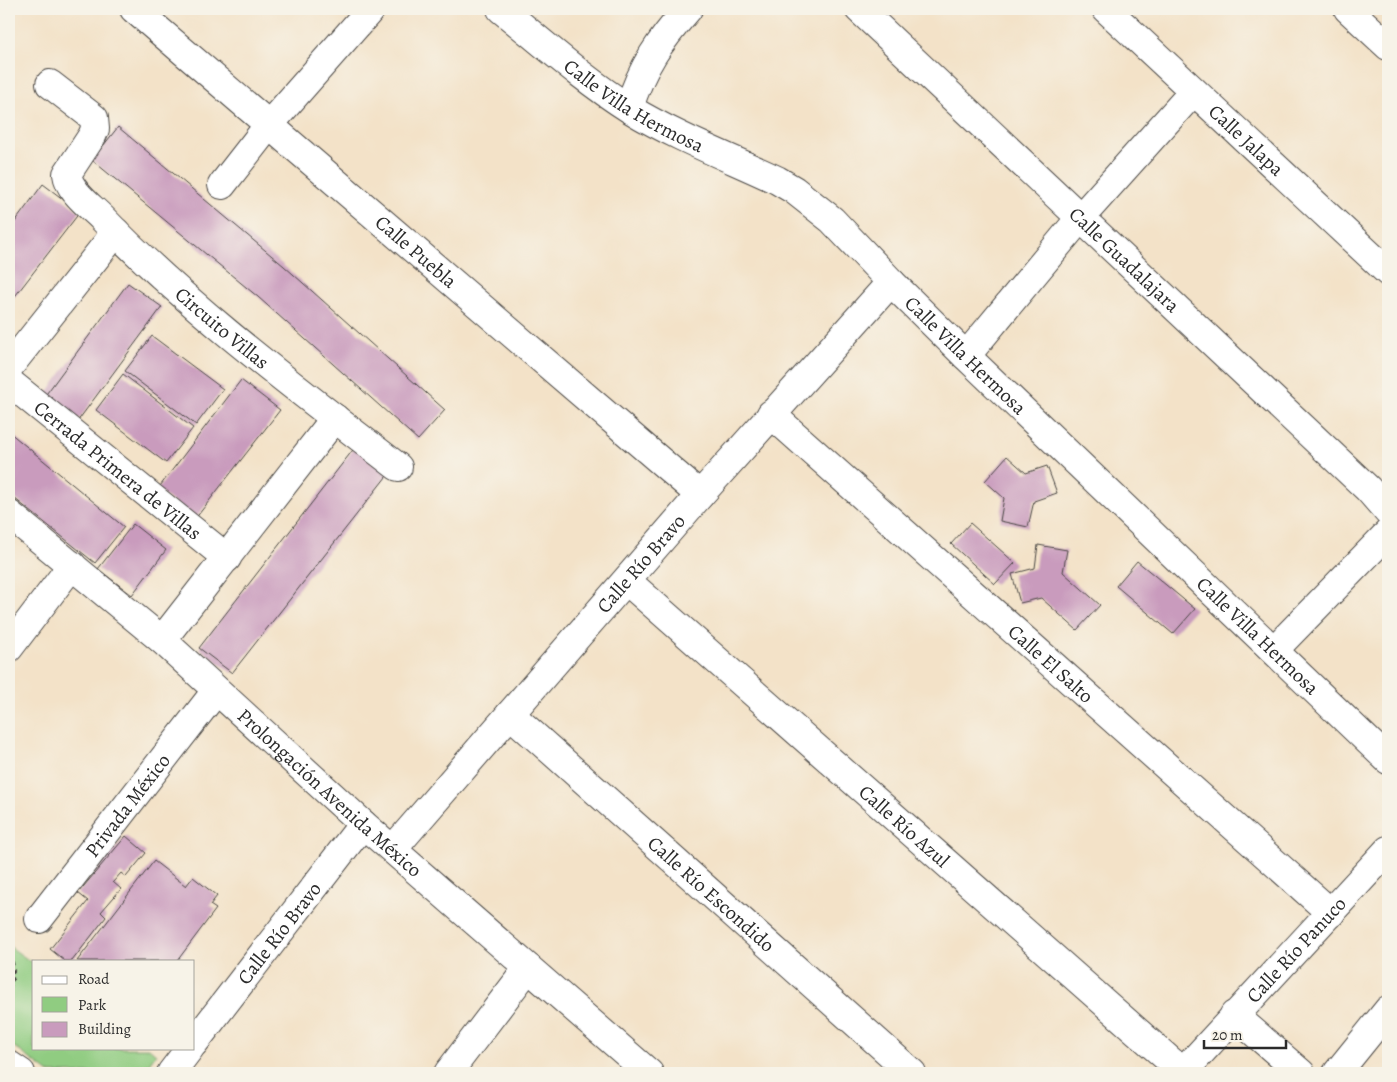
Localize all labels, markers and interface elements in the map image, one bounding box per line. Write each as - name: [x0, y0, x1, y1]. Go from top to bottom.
- street label: Calle Villa Hermosa: [558, 52, 709, 159]
- street label: Calle Jalapa: [1203, 98, 1290, 182]
- street label: Calle Guadalajara: [1063, 201, 1186, 319]
- street label: Calle Puebla: [370, 209, 463, 295]
- street label: Circuito Villas: [169, 281, 275, 375]
- street label: Calle Villa Hermosa: [899, 290, 1033, 421]
- street label: Cerrada Primera de Villas: [29, 394, 207, 546]
- street label: Calle Río Bravo: [590, 508, 691, 619]
- street label: Calle Villa Hermosa: [1191, 570, 1326, 701]
- street label: Calle El Salto: [1002, 618, 1100, 709]
- street label: Prolongación Avenida México: [232, 702, 428, 883]
- street label: Privada México: [78, 748, 176, 863]
- street label: Calle Río Azul: [853, 778, 956, 873]
- street label: Calle Río Escondido: [642, 830, 781, 958]
- street label: Calle Río Bravo: [231, 876, 327, 990]
- street label: Calle Río Panuco: [1240, 890, 1352, 1009]
- legend: [32, 960, 195, 1050]
- text: Road: [78, 969, 110, 989]
- text: Park: [78, 995, 107, 1015]
- scale bar: [1204, 1017, 1287, 1049]
- text: Building: [78, 1019, 131, 1039]
- text: 20 m: [1212, 1025, 1243, 1045]

